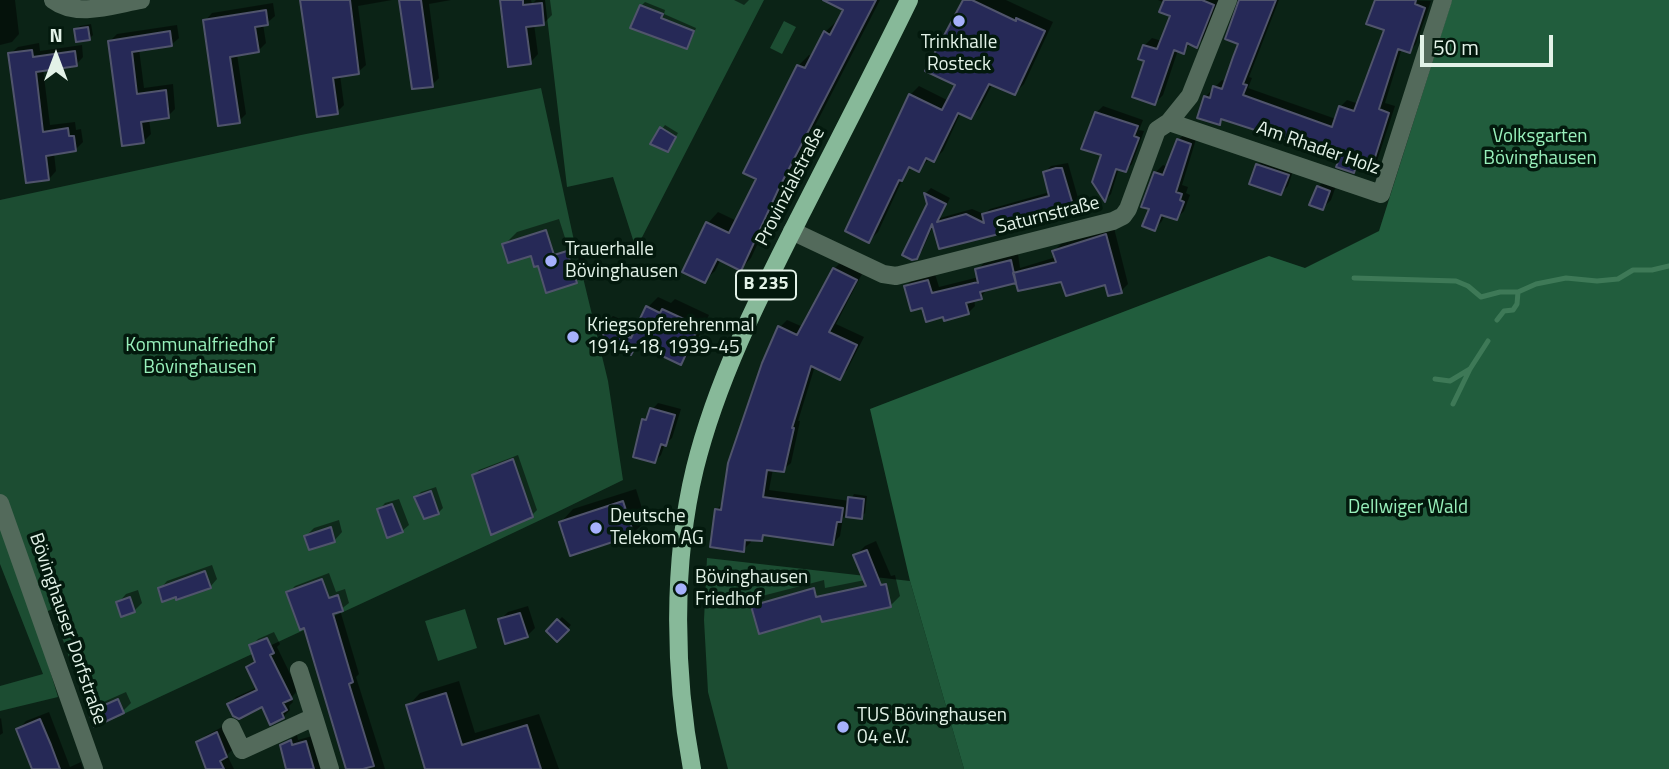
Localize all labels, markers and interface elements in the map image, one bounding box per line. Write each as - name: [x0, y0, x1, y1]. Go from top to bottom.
- marker: Trinkhalle Rosteck: [951, 13, 967, 29]
- text: N: [49, 20, 63, 49]
- north arrow: [21, 21, 91, 91]
- scale bar: [1424, 21, 1557, 65]
- text: 50 m: [1433, 31, 1479, 63]
- place label: Trinkhalle Rosteck: [921, 32, 997, 76]
- street label: Am Rhader Holz: [1253, 117, 1383, 181]
- street label: Provinzialstraße: [751, 124, 831, 250]
- park label: Volksgarten Bövinghausen: [1483, 126, 1597, 170]
- street label: Saturnstraße: [994, 192, 1102, 240]
- place label: Trauerhalle Bövinghausen: [565, 239, 678, 283]
- marker: Trauerhalle Bövinghausen: [543, 253, 559, 269]
- road number: B 235: [736, 270, 796, 300]
- place label: Kriegsopferehrenmal 1914-18, 1939-45: [587, 315, 755, 359]
- marker: Kriegsopferehrenmal 1914-18, 1939-45: [565, 329, 581, 345]
- park label: Kommunalfriedhof Bövinghausen: [125, 335, 275, 379]
- park label: Dellwiger Wald: [1348, 497, 1468, 519]
- place label: Deutsche Telekom AG: [610, 506, 704, 550]
- marker: Deutsche Telekom AG: [588, 520, 604, 536]
- street label: Bövinghauser Dorfstraße: [23, 530, 111, 728]
- place label: Bövinghausen Friedhof: [695, 567, 808, 611]
- marker: Bövinghausen Friedhof: [673, 581, 689, 597]
- place label: TUS Bövinghausen 04 e.V.: [857, 705, 1007, 749]
- marker: TUS Bövinghausen 04 e.V.: [835, 719, 851, 735]

